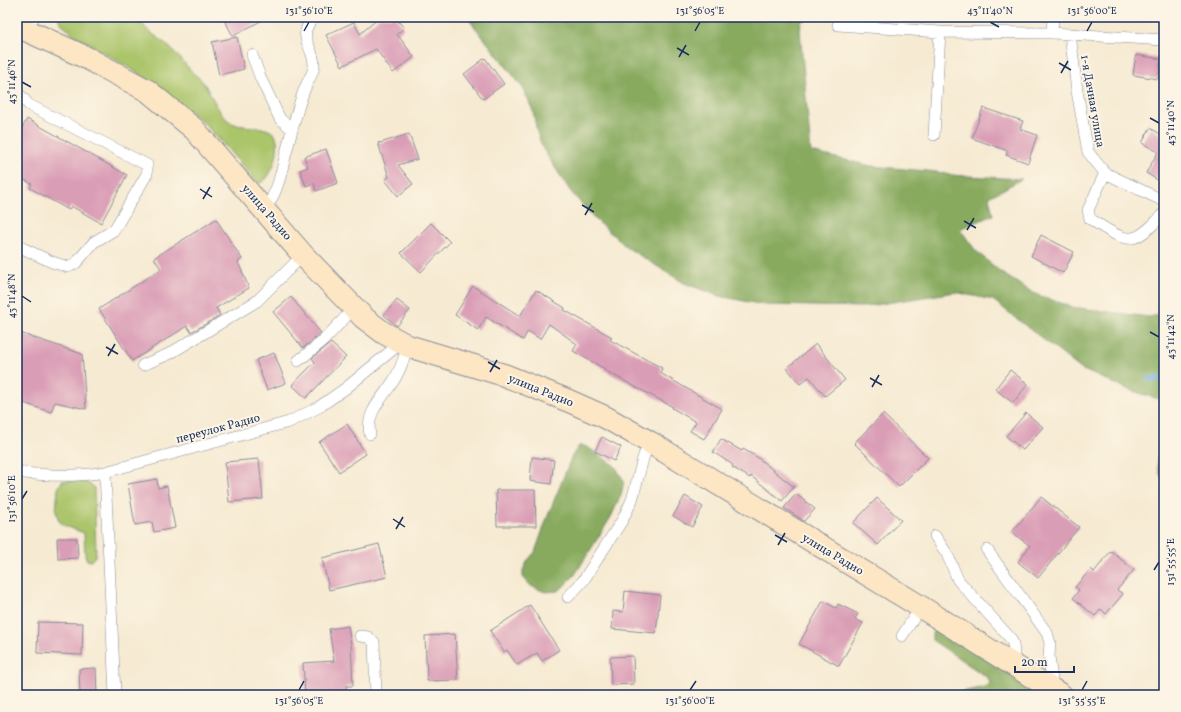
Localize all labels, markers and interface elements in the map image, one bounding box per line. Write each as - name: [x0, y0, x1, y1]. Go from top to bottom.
- text: 131°56'10"E: [285, 4, 333, 18]
- text: 131°56'05"E: [676, 4, 724, 18]
- text: 43°11'40"N: [967, 4, 1013, 18]
- text: 131°56'00"E: [1067, 4, 1117, 18]
- street label: 1-я Дачная улица: [1076, 54, 1108, 149]
- text: 43°11'46"N: [5, 59, 19, 105]
- text: 43°11'40"N: [1164, 100, 1178, 146]
- street label: улица Радио: [237, 181, 295, 244]
- text: 43°11'48"N: [5, 273, 19, 319]
- text: 43°11'42"N: [1164, 314, 1178, 360]
- street label: улица Радио: [506, 371, 576, 411]
- street label: переулок Радио: [174, 410, 262, 448]
- text: 131°56'10"E: [5, 475, 19, 523]
- street label: улица Радио: [799, 530, 866, 580]
- text: 131°55'55"E: [1164, 538, 1178, 586]
- scale bar: [1015, 648, 1074, 674]
- text: 20 m: [1021, 655, 1048, 671]
- text: 131°56'05"E: [275, 694, 323, 708]
- text: 131°56'00"E: [665, 694, 715, 708]
- text: 131°55'55"E: [1058, 694, 1106, 708]

